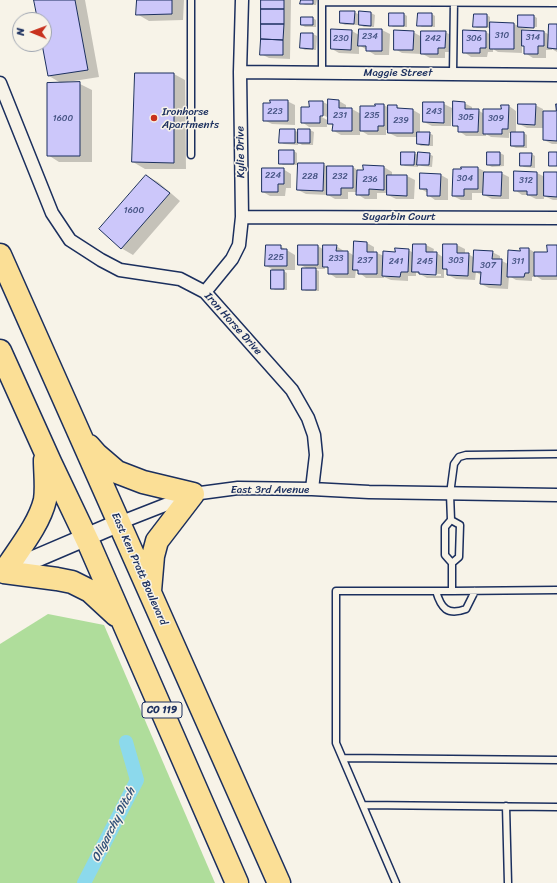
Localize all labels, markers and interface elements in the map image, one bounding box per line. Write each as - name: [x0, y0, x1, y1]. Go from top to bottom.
- north arrow: [12, 12, 52, 52]
- text: N: [11, 28, 30, 36]
- house number: 310: [495, 31, 509, 41]
- house number: 234: [362, 32, 378, 42]
- house number: 314: [526, 33, 540, 43]
- house number: 230: [333, 34, 349, 44]
- house number: 242: [425, 34, 441, 44]
- house number: 306: [466, 34, 482, 44]
- street label: Maggie Street: [364, 66, 432, 80]
- place label: Ironhorse Apartments: [162, 105, 219, 131]
- house number: 223: [267, 107, 283, 117]
- house number: 243: [426, 107, 442, 117]
- house number: 231: [333, 111, 347, 121]
- house number: 235: [364, 111, 380, 121]
- marker: Ironhorse Apartments: [149, 113, 159, 123]
- house number: 305: [458, 113, 474, 123]
- house number: 1600: [53, 114, 73, 124]
- house number: 309: [488, 114, 504, 124]
- house number: 239: [393, 116, 409, 126]
- street label: Kylie Drive: [234, 126, 248, 178]
- house number: 224: [265, 171, 281, 181]
- house number: 228: [302, 172, 318, 182]
- house number: 232: [332, 172, 348, 182]
- house number: 304: [457, 174, 473, 184]
- house number: 236: [362, 175, 378, 185]
- house number: 312: [519, 176, 533, 186]
- house number: 1600: [124, 206, 144, 216]
- street label: Sugarbin Court: [362, 210, 436, 224]
- house number: 225: [268, 253, 284, 263]
- house number: 233: [328, 254, 344, 264]
- house number: 237: [357, 256, 373, 266]
- house number: 303: [448, 256, 464, 266]
- house number: 241: [389, 257, 403, 267]
- house number: 245: [417, 257, 433, 267]
- house number: 311: [512, 257, 524, 267]
- house number: 307: [480, 261, 496, 271]
- street label: Iron Horse Drive: [201, 290, 265, 358]
- street label: East 3rd Avenue: [231, 483, 309, 497]
- street label: East Ken Pratt Boulevard: [108, 511, 170, 627]
- road number: CO 119: [142, 702, 182, 718]
- water label: Oligarchy Ditch: [89, 786, 139, 864]

